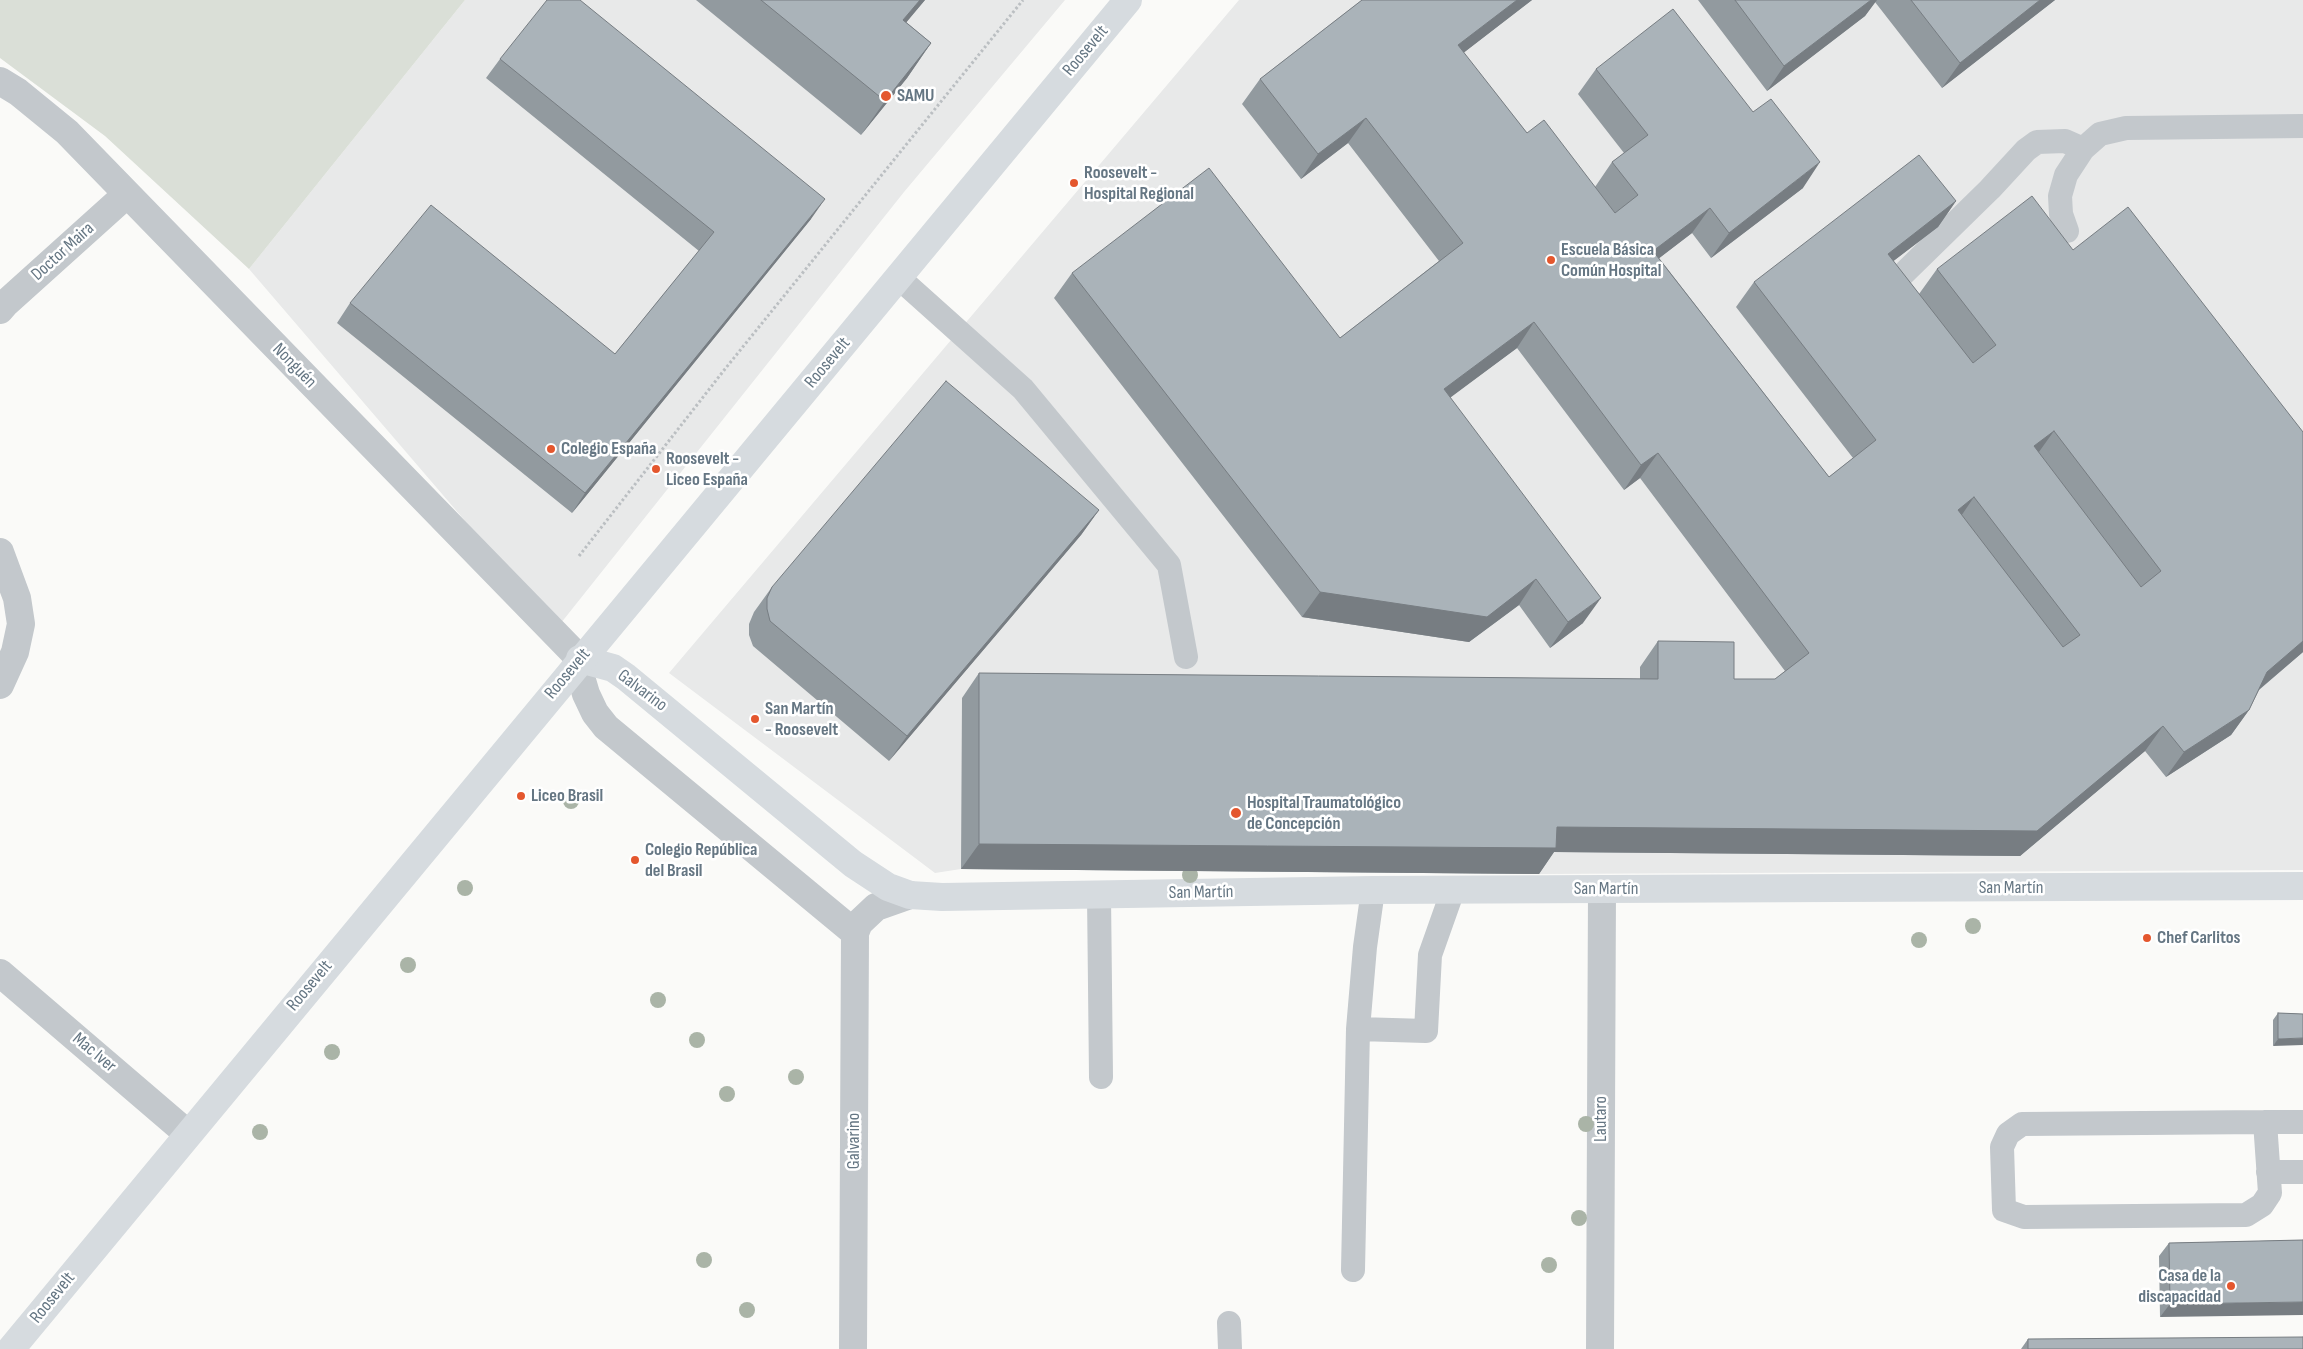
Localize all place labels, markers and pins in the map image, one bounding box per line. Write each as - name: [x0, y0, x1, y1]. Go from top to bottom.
- place label: SAMU: [897, 85, 934, 107]
- marker: SAMU: [879, 89, 893, 103]
- place label: Roosevelt - Hospital Regional: [1084, 162, 1194, 204]
- marker: Roosevelt - Hospital Regional: [1068, 177, 1080, 189]
- place label: Escuela Básica Común Hospital: [1561, 239, 1661, 282]
- marker: Escuela Básica Común Hospital: [1545, 254, 1557, 266]
- place label: Colegio España: [561, 438, 656, 460]
- marker: Colegio España: [545, 443, 557, 455]
- place label: Roosevelt - Liceo España: [666, 448, 748, 490]
- marker: Roosevelt - Liceo España: [650, 463, 662, 475]
- place label: San Martín - Roosevelt: [765, 698, 838, 741]
- marker: San Martín - Roosevelt: [749, 713, 761, 725]
- place label: Liceo Brasil: [531, 785, 603, 807]
- marker: Liceo Brasil: [515, 790, 527, 802]
- place label: Hospital Traumatológico de Concepción: [1247, 792, 1401, 834]
- marker: Hospital Traumatológico de Concepción: [1229, 806, 1243, 820]
- place label: Colegio República del Brasil: [645, 839, 757, 882]
- marker: Colegio República del Brasil: [629, 854, 641, 866]
- place label: Chef Carlitos: [2157, 927, 2241, 949]
- marker: Chef Carlitos: [2141, 932, 2153, 944]
- place label: Casa de la discapacidad: [2138, 1265, 2221, 1308]
- marker: Casa de la discapacidad: [2225, 1280, 2237, 1292]

